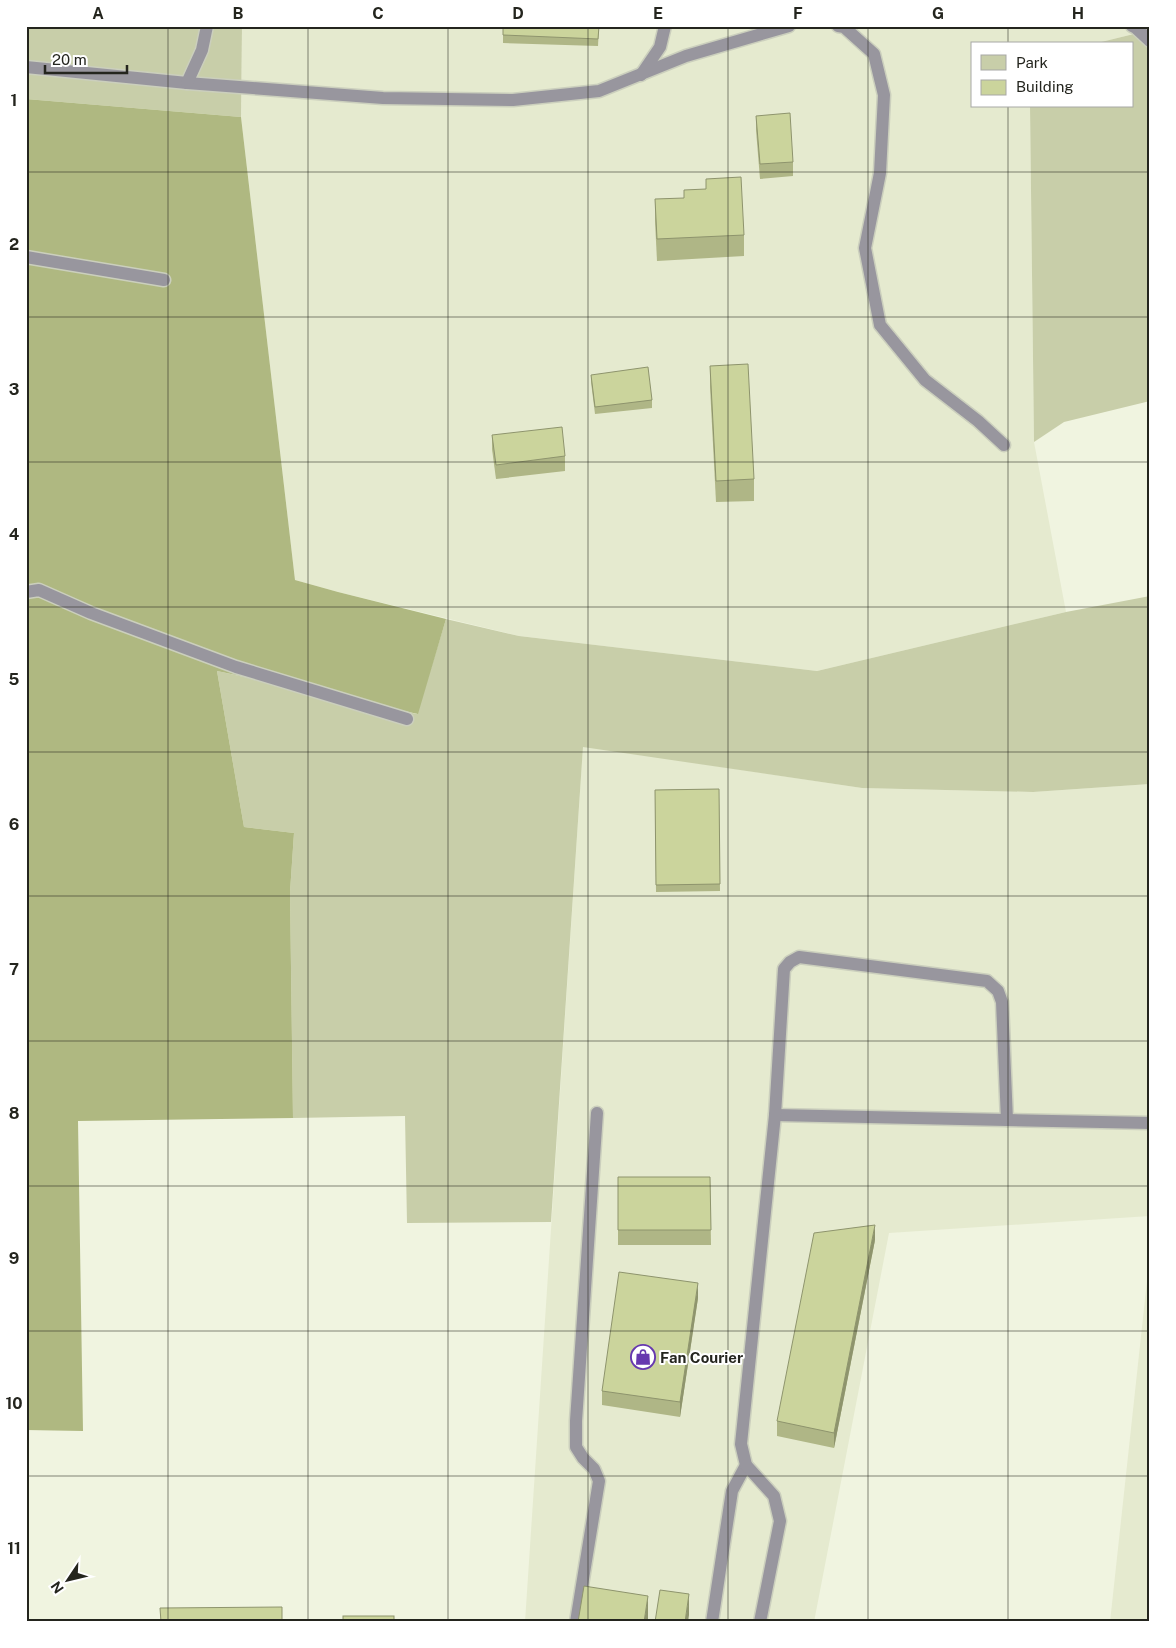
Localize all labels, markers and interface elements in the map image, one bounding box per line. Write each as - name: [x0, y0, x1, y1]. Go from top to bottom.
- text: A: [92, 4, 104, 23]
- text: B: [233, 4, 244, 23]
- text: C: [372, 4, 384, 23]
- text: D: [512, 4, 524, 23]
- text: E: [653, 4, 663, 23]
- text: F: [793, 4, 803, 23]
- text: G: [932, 4, 944, 23]
- text: H: [1072, 4, 1084, 23]
- scale bar: [45, 42, 128, 74]
- legend: [971, 42, 1134, 108]
- text: 20 m: [52, 51, 87, 68]
- text: Park: [1016, 54, 1048, 71]
- text: Building: [1016, 78, 1074, 95]
- text: 1: [11, 91, 17, 110]
- text: 2: [9, 235, 19, 254]
- text: 3: [9, 380, 19, 399]
- text: 4: [9, 525, 20, 544]
- text: 5: [9, 670, 20, 689]
- text: 6: [9, 815, 19, 834]
- text: 7: [9, 960, 19, 979]
- text: 8: [9, 1104, 20, 1123]
- text: 9: [9, 1249, 19, 1268]
- shop icon: Fan Courier: [630, 1344, 656, 1370]
- place label: Fan Courier: [660, 1349, 743, 1366]
- text: 10: [5, 1394, 23, 1413]
- text: 11: [7, 1539, 21, 1558]
- north arrow: [42, 1556, 92, 1606]
- text: N: [48, 1578, 67, 1597]

